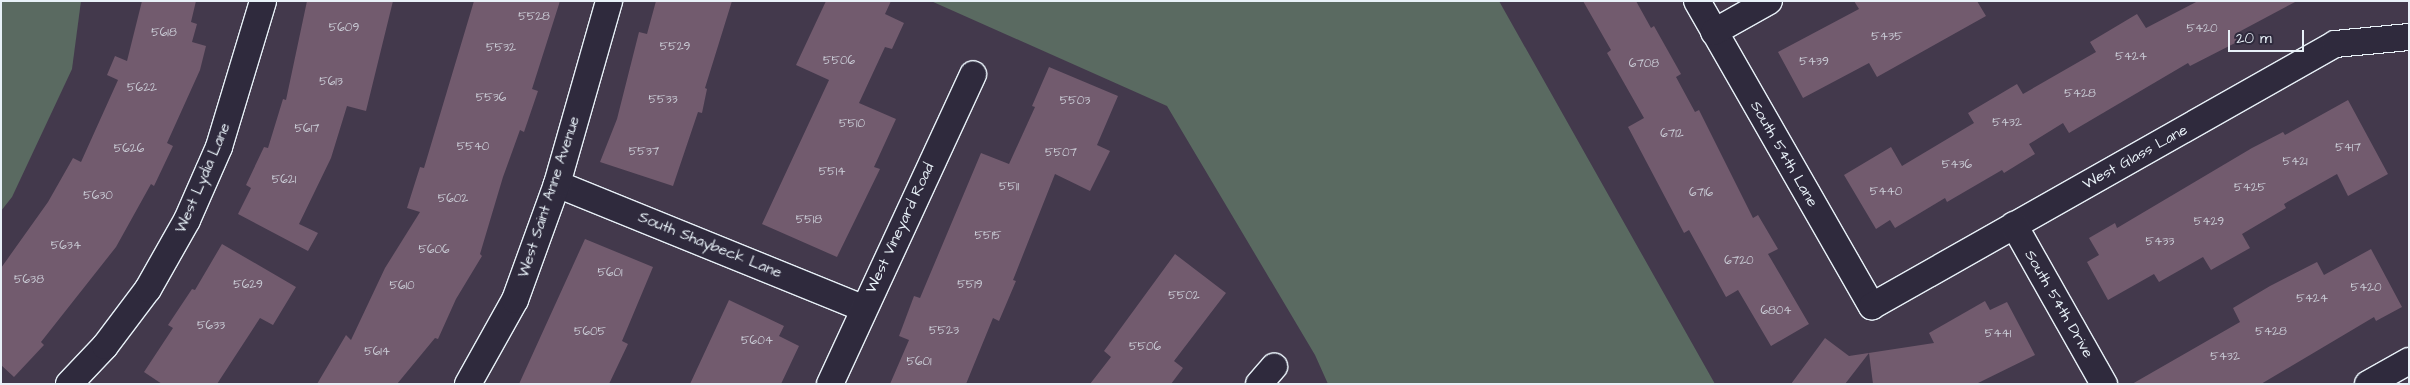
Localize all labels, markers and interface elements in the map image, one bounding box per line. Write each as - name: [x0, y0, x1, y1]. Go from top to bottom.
- house number: 5528: [518, 10, 550, 24]
- scale bar: [2230, 20, 2306, 52]
- house number: 5609: [329, 21, 359, 35]
- house number: 5420: [2186, 22, 2218, 36]
- house number: 5618: [151, 26, 177, 40]
- text: 20 m: [2236, 28, 2272, 49]
- house number: 5435: [1871, 30, 1903, 44]
- house number: 5529: [660, 40, 690, 54]
- house number: 5532: [486, 41, 516, 55]
- house number: 5424: [2115, 50, 2147, 64]
- house number: 5506: [823, 54, 855, 68]
- house number: 5439: [1799, 55, 1829, 69]
- house number: 6708: [1629, 57, 1659, 71]
- house number: 5613: [319, 75, 343, 89]
- house number: 5622: [127, 81, 157, 95]
- house number: 5428: [2064, 87, 2096, 101]
- house number: 5536: [476, 91, 506, 105]
- house number: 5533: [648, 93, 678, 107]
- house number: 5503: [1060, 94, 1090, 108]
- street label: South 54th Lane: [1746, 98, 1822, 210]
- street label: West Saint Anne Avenue: [514, 114, 584, 280]
- house number: 5432: [1992, 116, 2022, 130]
- house number: 5510: [839, 117, 865, 131]
- street label: West Lydia Lane: [172, 120, 234, 236]
- street label: West Glass Lane: [2080, 121, 2190, 193]
- house number: 5617: [295, 122, 319, 136]
- house number: 6712: [1660, 127, 1684, 141]
- house number: 5540: [457, 140, 489, 154]
- house number: 5417: [2335, 141, 2361, 155]
- house number: 5626: [114, 142, 144, 156]
- house number: 5537: [629, 145, 659, 159]
- house number: 5507: [1045, 146, 1077, 160]
- house number: 5421: [2282, 155, 2308, 169]
- house number: 5436: [1942, 158, 1972, 172]
- street label: West Vineyard Road: [862, 160, 938, 296]
- house number: 5514: [819, 165, 845, 179]
- house number: 5621: [272, 173, 296, 187]
- house number: 5511: [999, 180, 1019, 194]
- house number: 5425: [2234, 181, 2266, 195]
- house number: 5440: [1870, 185, 1902, 199]
- house number: 6716: [1689, 186, 1713, 200]
- house number: 5630: [83, 189, 113, 203]
- house number: 5602: [438, 192, 468, 206]
- street label: South Shaybeck Lane: [636, 208, 784, 282]
- house number: 5518: [796, 213, 822, 227]
- house number: 5429: [2194, 215, 2224, 229]
- house number: 5515: [974, 229, 1002, 243]
- house number: 5433: [2146, 235, 2174, 249]
- house number: 5634: [51, 239, 81, 253]
- house number: 5606: [418, 243, 450, 257]
- street label: South 54th Drive: [2021, 247, 2097, 361]
- house number: 6720: [1724, 254, 1754, 268]
- house number: 5601: [597, 266, 623, 280]
- house number: 5638: [14, 273, 44, 287]
- house number: 5629: [233, 278, 263, 292]
- house number: 5519: [957, 278, 983, 292]
- house number: 5610: [389, 279, 415, 293]
- house number: 5420: [2350, 281, 2382, 295]
- house number: 5502: [1168, 289, 1200, 303]
- house number: 5424: [2296, 292, 2328, 306]
- house number: 6804: [1760, 304, 1792, 318]
- house number: 5633: [197, 319, 225, 333]
- house number: 5523: [929, 324, 959, 338]
- house number: 5605: [574, 325, 606, 339]
- house number: 5428: [2255, 325, 2287, 339]
- house number: 5441: [1985, 327, 2011, 341]
- house number: 5604: [741, 334, 773, 348]
- house number: 5506: [1129, 340, 1161, 354]
- house number: 5614: [364, 345, 390, 359]
- house number: 5432: [2210, 350, 2240, 364]
- house number: 5601: [906, 355, 932, 369]

